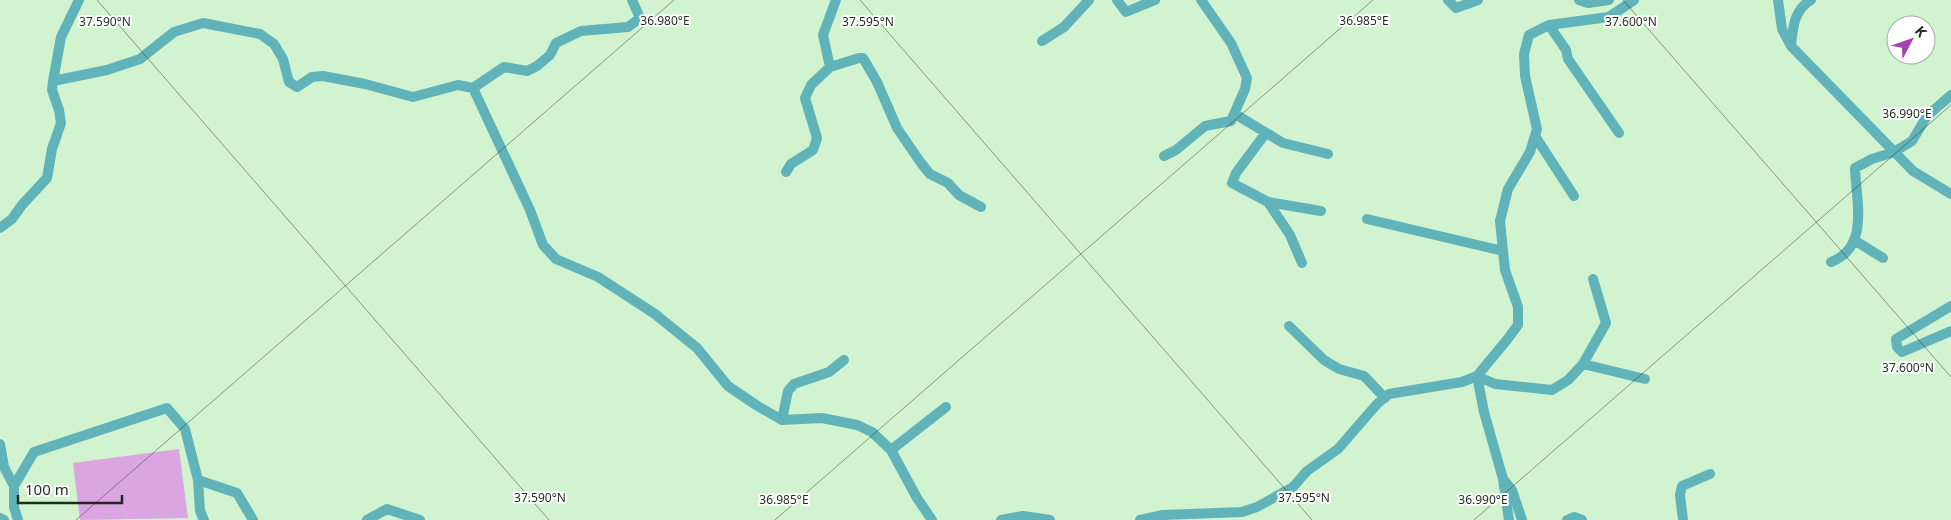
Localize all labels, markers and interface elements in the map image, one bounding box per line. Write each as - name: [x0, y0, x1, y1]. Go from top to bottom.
- text: 36.980°E: [640, 12, 690, 29]
- text: 36.985°E: [1339, 12, 1389, 29]
- text: 37.590°N: [79, 13, 131, 30]
- text: 37.595°N: [842, 13, 894, 30]
- text: 37.600°N: [1605, 13, 1657, 30]
- north arrow: [1886, 15, 1936, 65]
- text: K: [1911, 21, 1932, 41]
- text: 36.990°E: [1882, 105, 1932, 122]
- text: 37.600°N: [1882, 359, 1934, 376]
- scale bar: [18, 472, 121, 504]
- text: 100 m: [25, 479, 69, 499]
- text: 37.590°N: [514, 489, 566, 506]
- text: 37.595°N: [1278, 489, 1330, 506]
- text: 36.985°E: [759, 491, 809, 508]
- text: 36.990°E: [1458, 491, 1508, 508]

